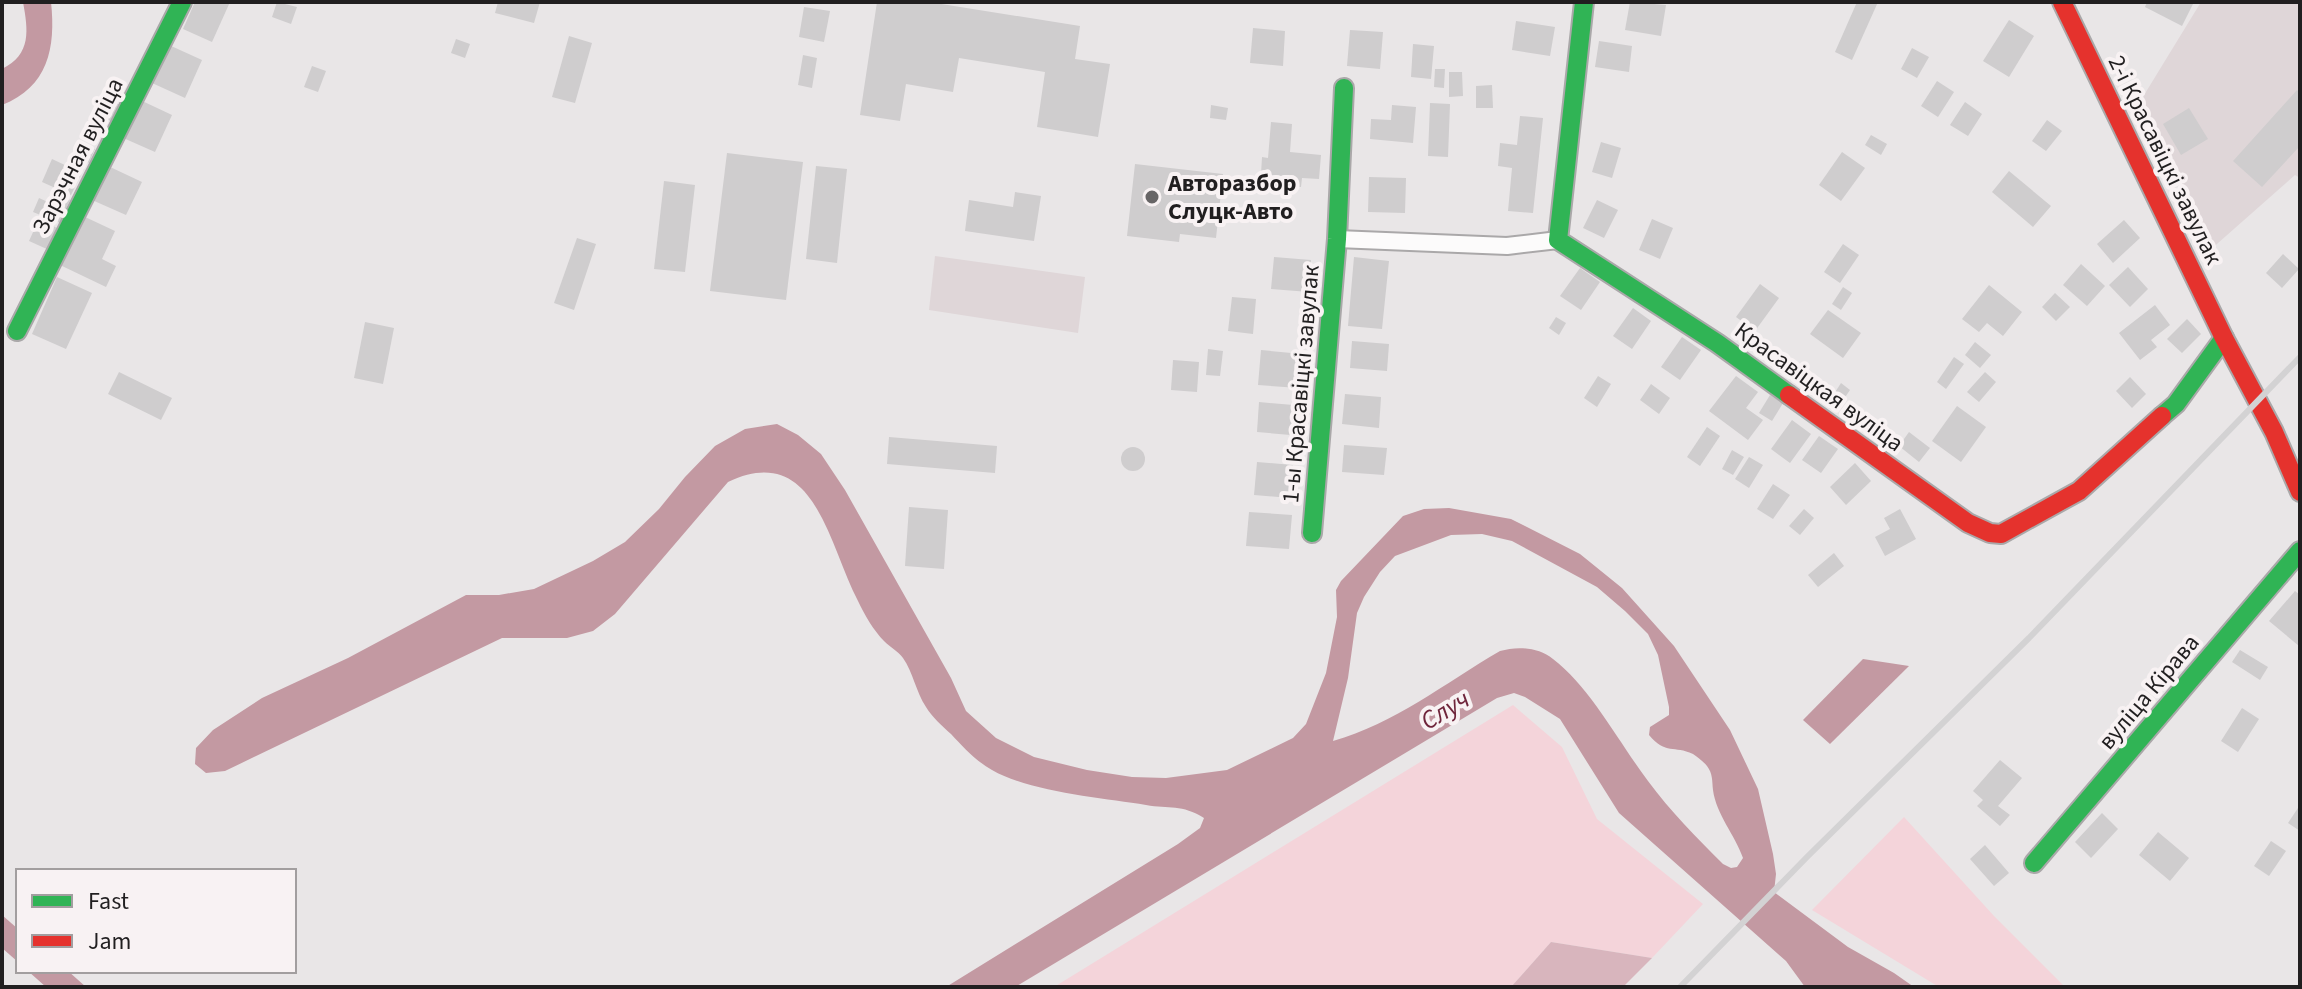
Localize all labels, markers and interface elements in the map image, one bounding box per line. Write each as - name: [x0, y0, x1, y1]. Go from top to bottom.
- street label: 2-і Красавіцкі завулак: [2099, 49, 2231, 271]
- street label: Зарэчная вуліца: [23, 72, 133, 240]
- place label: Авторазбор Слуцк-Авто: [1167, 166, 1297, 229]
- marker: Авторазбор Слуцк-Авто: [1143, 188, 1161, 206]
- street label: 1-ы Красавіцкі завулак: [1273, 263, 1329, 505]
- street label: Красавіцкая вуліца: [1727, 314, 1911, 460]
- street label: вуліца Кірава: [2090, 627, 2208, 757]
- water label: Случ: [1413, 681, 1477, 739]
- legend: [16, 869, 296, 973]
- text: Fast: [88, 884, 129, 919]
- text: Jam: [88, 924, 132, 959]

